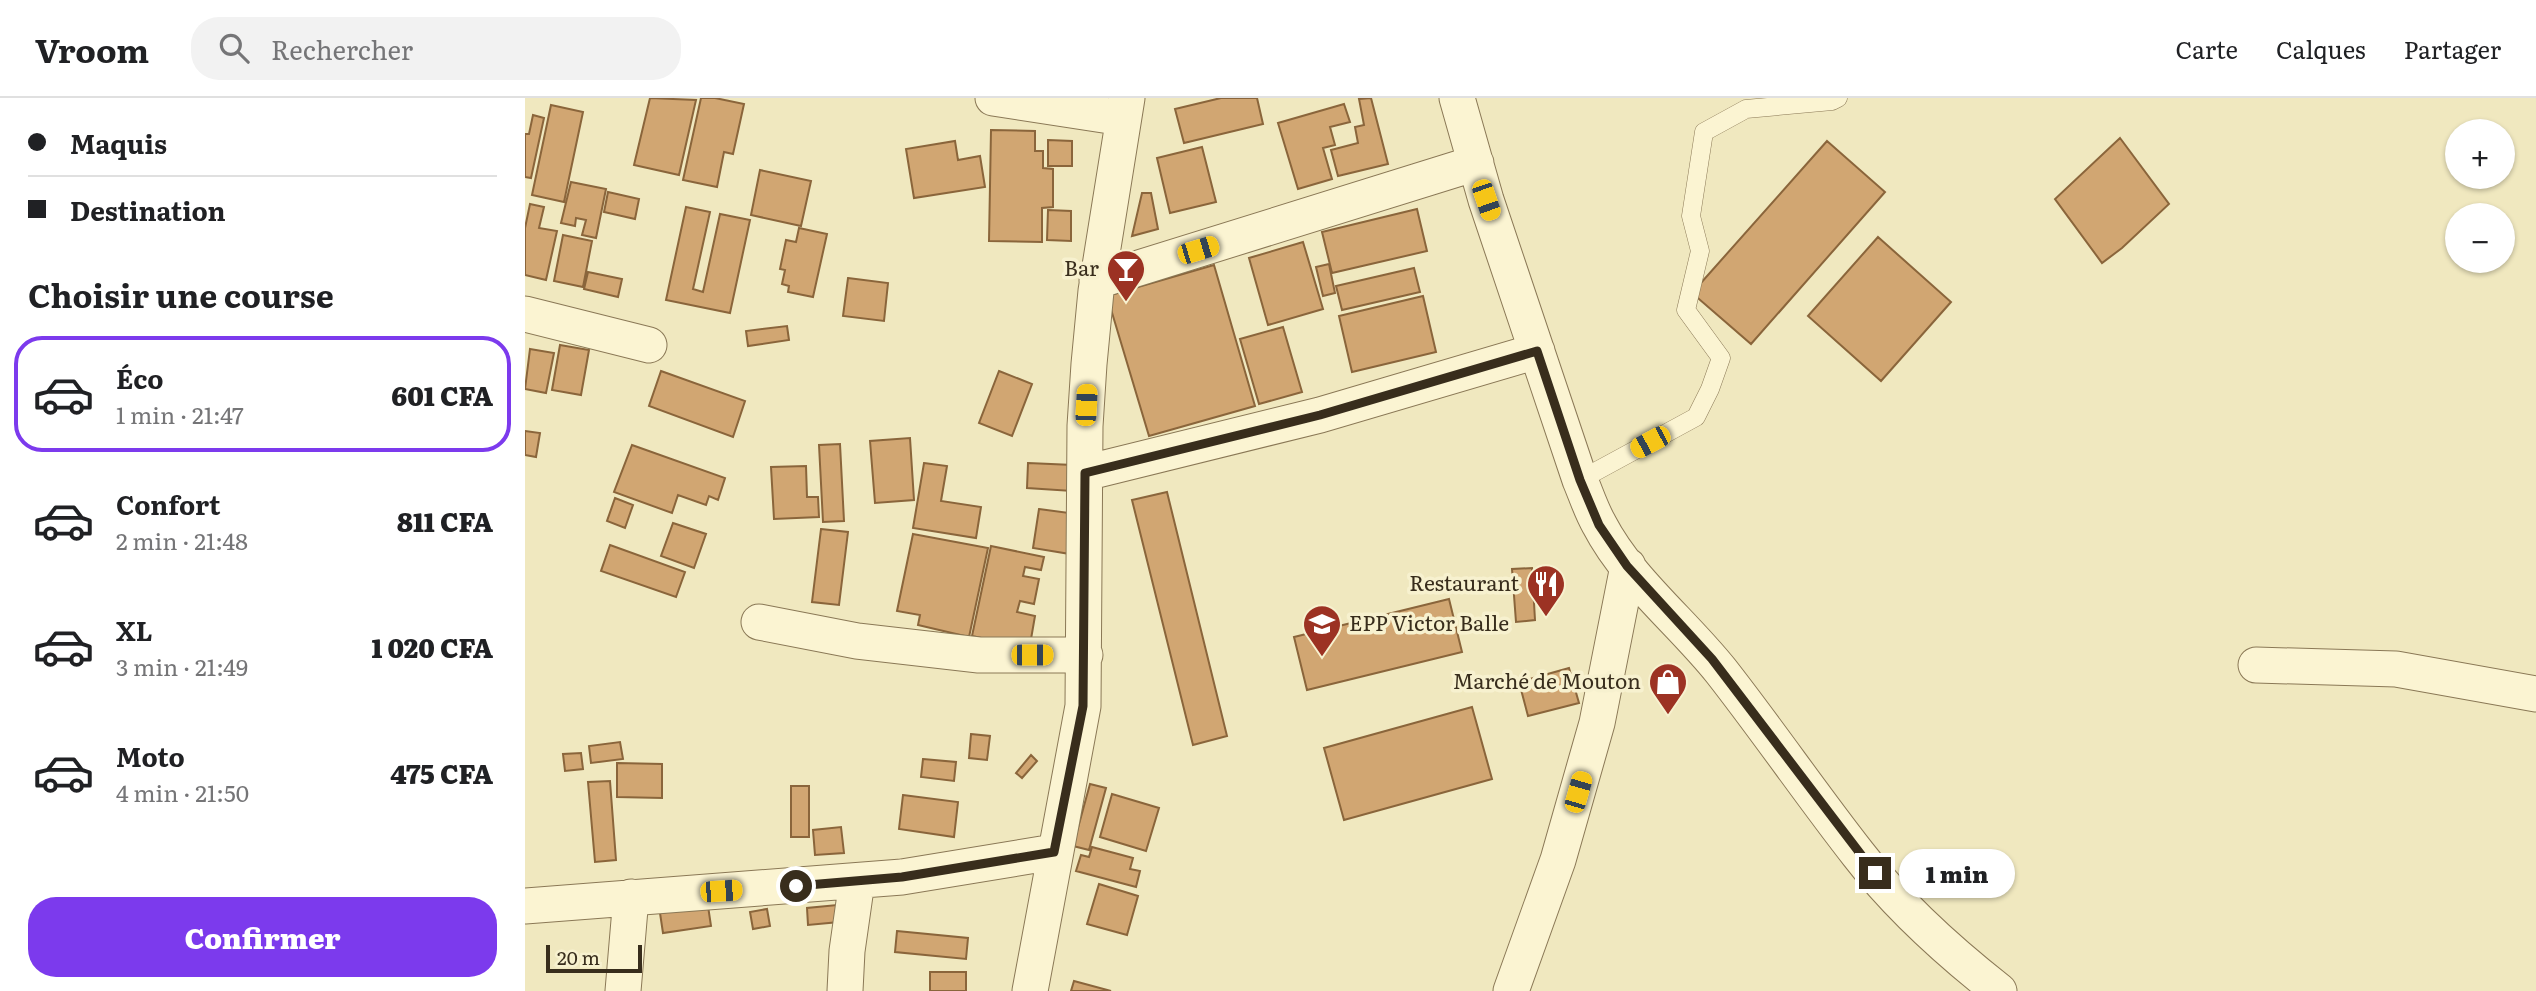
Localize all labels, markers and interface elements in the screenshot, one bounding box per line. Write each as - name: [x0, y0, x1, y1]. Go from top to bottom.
- search box: [191, 17, 681, 80]
- text: Vroom: [35, 24, 149, 73]
- icon: search: [215, 29, 253, 67]
- text: Rechercher: [271, 29, 413, 68]
- text: Carte: [2175, 31, 2238, 66]
- text: Calques: [2276, 31, 2366, 66]
- text: Partager: [2404, 31, 2501, 66]
- map controls: [2445, 119, 2515, 273]
- button: +: [2445, 119, 2515, 189]
- text: Maquis: [70, 123, 167, 162]
- car: [1470, 177, 1503, 223]
- text: Destination: [70, 190, 226, 229]
- button: −: [2445, 203, 2515, 273]
- car: [1175, 234, 1222, 266]
- bar icon: Bar: [1105, 248, 1147, 303]
- place label: Bar: [1064, 251, 1099, 282]
- text: Choisir une course: [28, 270, 334, 318]
- text: Éco: [116, 358, 164, 397]
- icon: car: [32, 363, 95, 426]
- text: 601 CFA: [391, 375, 493, 414]
- car: [1075, 383, 1098, 427]
- text: 1 min · 21:47: [116, 397, 244, 431]
- car: [1627, 423, 1674, 461]
- text: Confort: [116, 484, 220, 523]
- icon: car: [32, 489, 95, 552]
- text: 811 CFA: [397, 501, 493, 540]
- text: 2 min · 21:48: [116, 523, 248, 557]
- restaurant icon: Restaurant: [1525, 563, 1567, 618]
- place label: Restaurant: [1409, 566, 1520, 597]
- school or university icon: EPP Victor Balle: [1301, 603, 1343, 658]
- place label: EPP Victor Balle: [1349, 606, 1509, 637]
- text: XL: [116, 610, 153, 649]
- icon: car: [32, 615, 95, 678]
- text: 1 020 CFA: [372, 627, 493, 666]
- car: [1012, 645, 1054, 666]
- text: 3 min · 21:49: [116, 649, 248, 683]
- shop icon: Marché de Mouton: [1647, 661, 1689, 716]
- place label: Marché de Mouton: [1453, 664, 1641, 695]
- text: Moto: [116, 736, 185, 775]
- icon: car: [32, 741, 95, 804]
- text: 475 CFA: [390, 753, 493, 792]
- car: [1563, 769, 1594, 815]
- text: 4 min · 21:50: [116, 775, 249, 809]
- callout: 1 min: [1899, 848, 2015, 898]
- text: 1 min: [1926, 856, 1988, 890]
- route end: [1859, 857, 1891, 889]
- route start: [780, 870, 812, 902]
- car: [700, 879, 743, 903]
- button: Confirmer: [28, 897, 497, 977]
- scale bar: [546, 942, 642, 974]
- text: 20 m: [557, 943, 600, 971]

